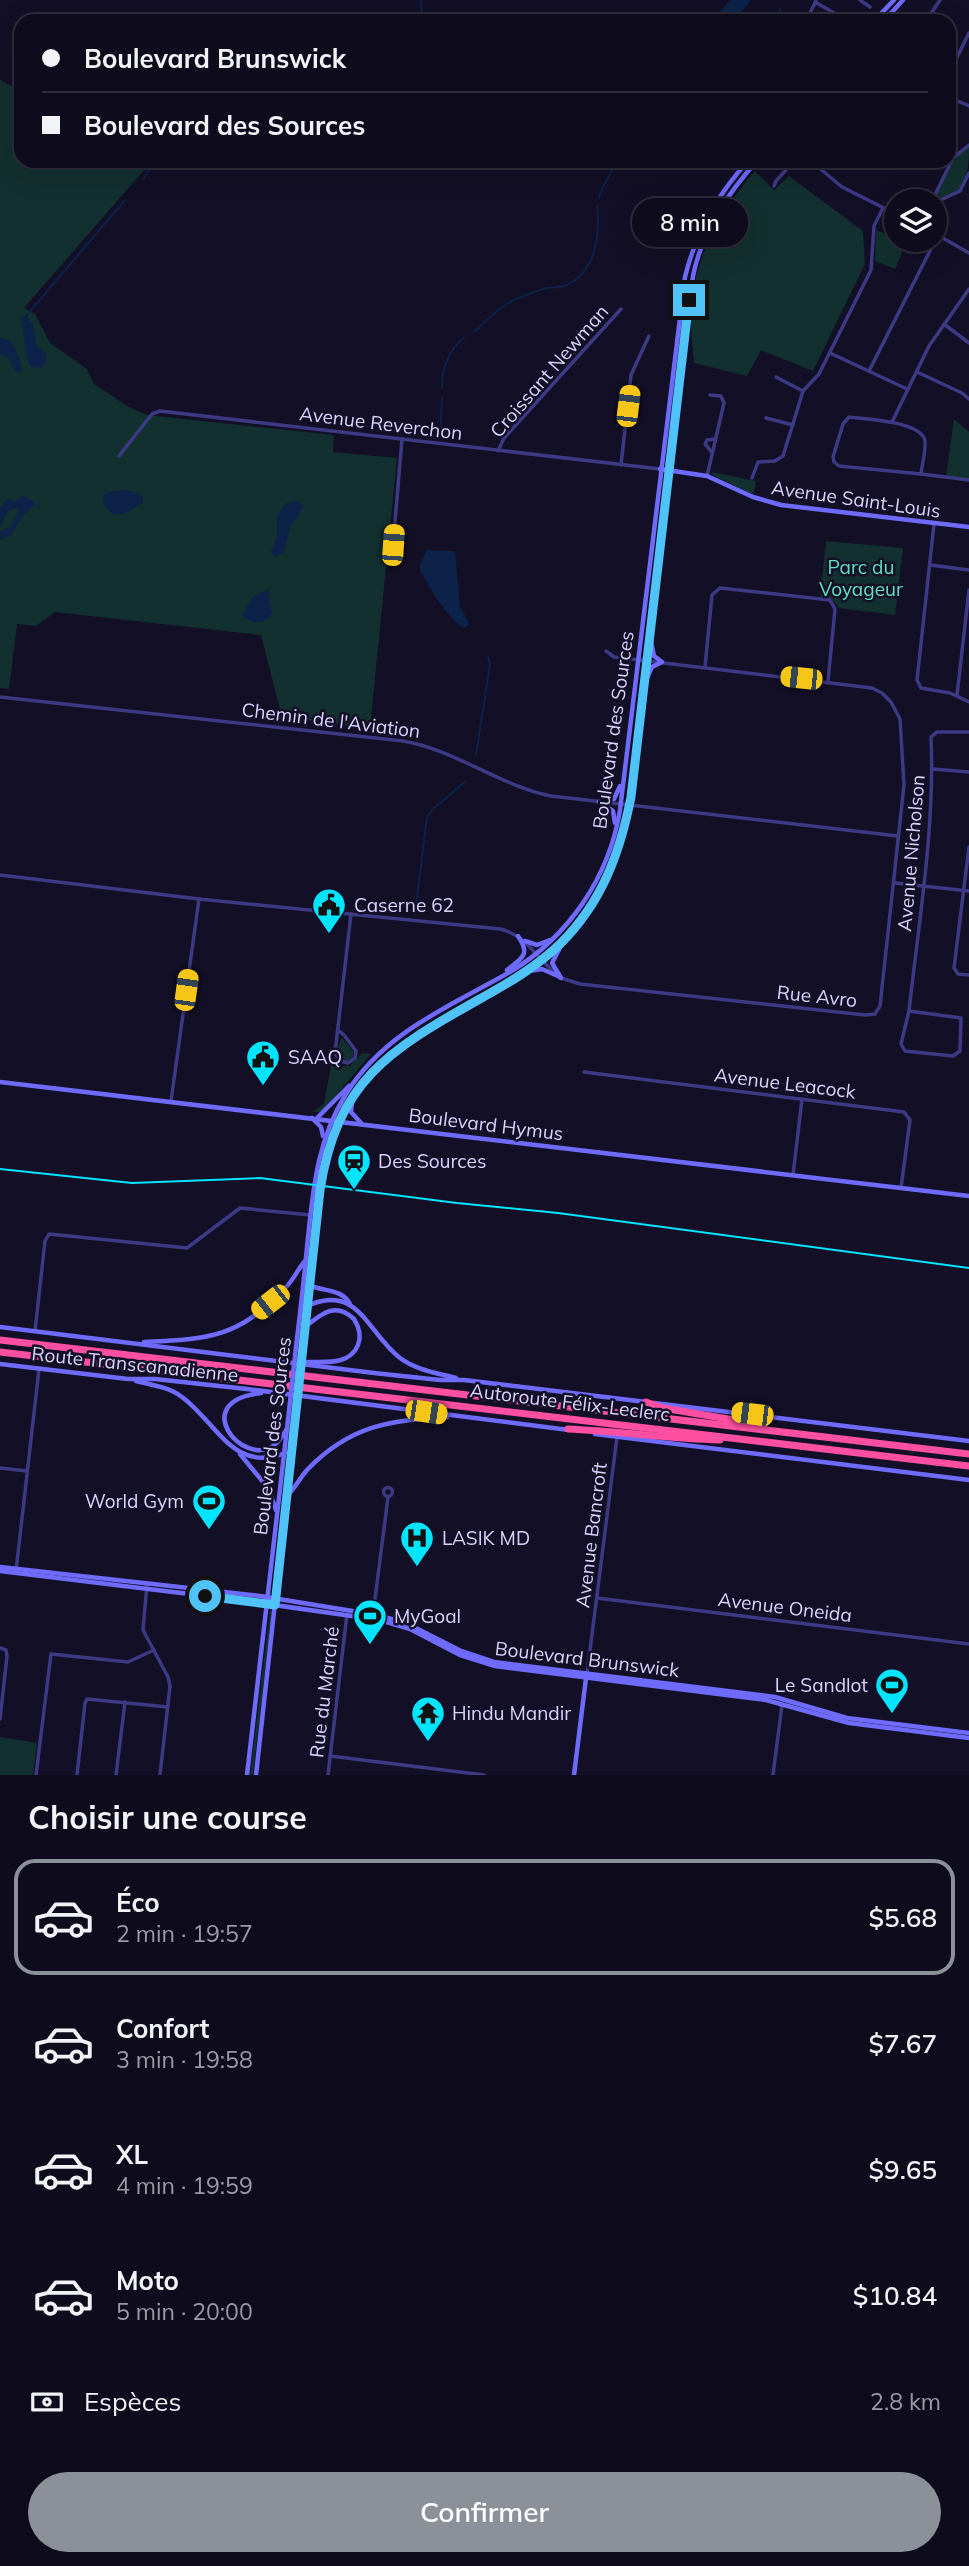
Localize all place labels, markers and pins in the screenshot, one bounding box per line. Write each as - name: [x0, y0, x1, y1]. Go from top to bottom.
- public building icon: Caserne 62: [310, 886, 348, 935]
- place label: Caserne 62: [354, 893, 454, 917]
- public building icon: SAAQ: [244, 1038, 282, 1087]
- place label: SAAQ: [288, 1045, 342, 1069]
- station icon: Des Sources: [335, 1142, 373, 1191]
- place label: Des Sources: [378, 1149, 486, 1173]
- sports icon: World Gym: [190, 1482, 228, 1531]
- place label: World Gym: [85, 1489, 184, 1513]
- hospital icon: LASIK MD: [398, 1519, 436, 1568]
- place label: LASIK MD: [442, 1526, 530, 1550]
- sports icon: MyGoal: [351, 1597, 389, 1646]
- place label: MyGoal: [394, 1604, 461, 1628]
- sports icon: Le Sandlot: [873, 1666, 911, 1715]
- place label: Le Sandlot: [775, 1673, 868, 1697]
- temple icon: Hindu Mandir: [409, 1694, 447, 1743]
- place label: Hindu Mandir: [452, 1701, 571, 1725]

